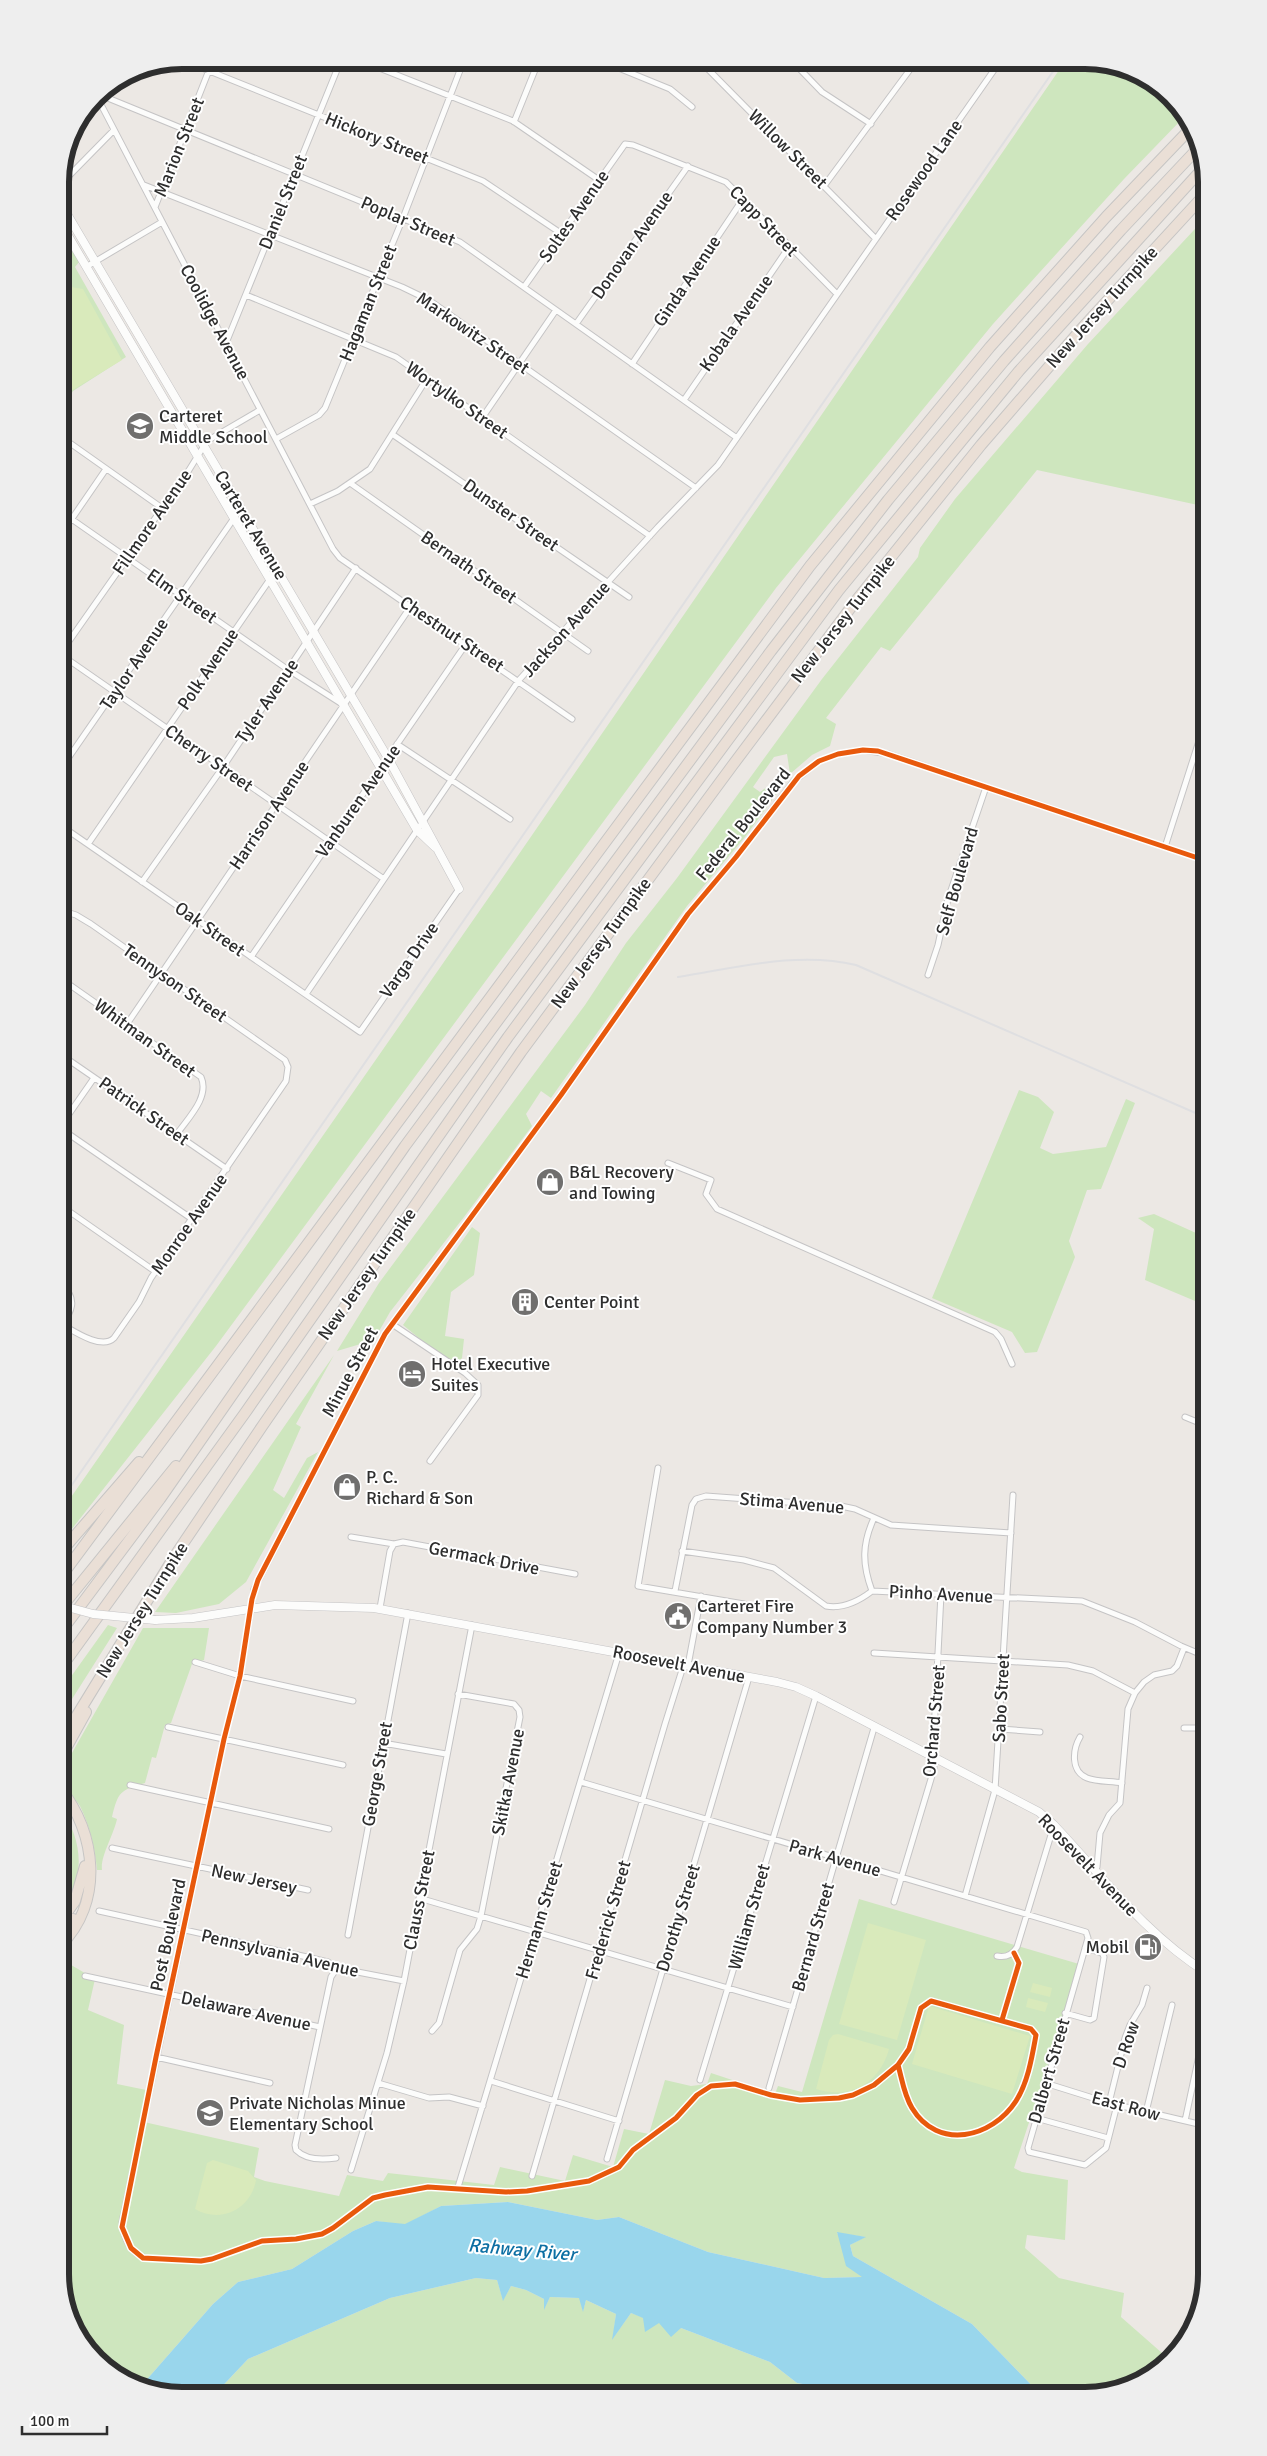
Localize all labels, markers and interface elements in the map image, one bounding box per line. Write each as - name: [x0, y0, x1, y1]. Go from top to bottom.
- street label: Marion Street: [149, 94, 209, 200]
- street label: Willow Street: [744, 105, 832, 193]
- street label: Hickory Street: [322, 107, 432, 169]
- street label: Rosewood Lane: [881, 115, 967, 225]
- street label: Daniel Street: [254, 151, 312, 253]
- street label: Soltes Avenue: [534, 166, 614, 266]
- street label: Capp Street: [725, 181, 803, 261]
- street label: Donovan Avenue: [586, 187, 678, 303]
- street label: Poplar Street: [357, 191, 459, 251]
- street label: Ginda Avenue: [648, 231, 726, 331]
- street label: Hagaman Street: [335, 241, 401, 365]
- street label: New Jersey Turnpike: [1041, 241, 1163, 373]
- street label: Coolidge Avenue: [175, 260, 255, 384]
- street label: Kobala Avenue: [695, 270, 777, 376]
- street label: Markowitz Street: [412, 287, 534, 379]
- street label: Wortylko Street: [402, 357, 512, 443]
- place label: Carteret Middle School: [159, 405, 268, 448]
- school or university icon: Carteret Middle School: [125, 411, 155, 441]
- street label: Fillmore Avenue: [107, 465, 197, 579]
- street label: Carteret Avenue: [210, 466, 292, 584]
- street label: Dunster Street: [459, 474, 563, 556]
- street label: Bernath Street: [417, 526, 521, 608]
- street label: New Jersey Turnpike: [786, 551, 900, 687]
- street label: Elm Street: [143, 564, 221, 628]
- street label: Jackson Avenue: [517, 576, 615, 682]
- street label: Chestnut Street: [396, 591, 508, 677]
- street label: Taylor Avenue: [95, 614, 173, 714]
- street label: Polk Avenue: [173, 624, 243, 714]
- street label: Tyler Avenue: [231, 655, 303, 747]
- street label: Cherry Street: [161, 720, 257, 796]
- street label: Vanburen Avenue: [311, 740, 405, 862]
- street label: Harrison Avenue: [224, 756, 314, 874]
- street label: Federal Boulevard: [691, 763, 795, 885]
- street label: Self Boulevard: [931, 824, 983, 938]
- street label: New Jersey Turnpike: [546, 873, 656, 1013]
- street label: Oak Street: [171, 897, 249, 961]
- street label: Varga Drive: [375, 918, 443, 1002]
- street label: Tennyson Street: [119, 939, 231, 1027]
- street label: Whitman Street: [90, 994, 200, 1082]
- street label: Patrick Street: [95, 1072, 193, 1150]
- place label: B&L Recovery and Towing: [569, 1161, 674, 1204]
- shop icon: B&L Recovery and Towing: [535, 1167, 565, 1197]
- street label: Monroe Avenue: [146, 1169, 232, 1279]
- street label: New Jersey Turnpike: [313, 1204, 421, 1344]
- building icon: Center Point: [510, 1287, 540, 1317]
- place label: Center Point: [544, 1291, 639, 1313]
- street label: Minue Street: [317, 1323, 383, 1421]
- place label: Hotel Executive Suites: [431, 1353, 550, 1396]
- hotel icon: Hotel Executive Suites: [397, 1359, 427, 1389]
- place label: P. C. Richard & Son: [366, 1466, 473, 1509]
- shop icon: P. C. Richard & Son: [332, 1472, 362, 1502]
- street label: Stima Avenue: [739, 1487, 845, 1519]
- street label: Germack Drive: [427, 1536, 541, 1580]
- street label: New Jersey Turnpike: [91, 1538, 193, 1682]
- street label: Pinho Avenue: [888, 1580, 994, 1608]
- place label: Carteret Fire Company Number 3: [697, 1595, 847, 1638]
- public building icon: Carteret Fire Company Number 3: [663, 1601, 693, 1631]
- street label: Roosevelt Avenue: [611, 1640, 747, 1688]
- street label: Sabo Street: [988, 1653, 1014, 1743]
- street label: Orchard Street: [918, 1664, 950, 1778]
- street label: George Street: [357, 1720, 397, 1828]
- street label: Skitka Avenue: [487, 1727, 529, 1837]
- street label: Roosevelt Avenue: [1033, 1809, 1143, 1921]
- street label: Park Avenue: [786, 1834, 884, 1882]
- street label: Clauss Street: [398, 1848, 440, 1952]
- street label: Frederick Street: [580, 1858, 636, 1982]
- street label: New Jersey: [209, 1859, 299, 1899]
- street label: Hermann Street: [511, 1859, 567, 1981]
- street label: Dorothy Street: [651, 1861, 705, 1975]
- street label: William Street: [723, 1861, 775, 1973]
- street label: Post Boulevard: [145, 1877, 191, 1993]
- street label: Bernard Street: [787, 1880, 839, 1994]
- street label: Pennsylvania Avenue: [199, 1924, 361, 1982]
- fuel station icon: Mobil: [1133, 1932, 1163, 1962]
- place label: Mobil: [1085, 1936, 1129, 1958]
- street label: Delaware Avenue: [179, 1986, 313, 2036]
- street label: Dalbert Street: [1023, 2016, 1075, 2126]
- street label: D Row: [1108, 2019, 1144, 2071]
- street label: East Row: [1089, 2086, 1163, 2126]
- place label: Private Nicholas Minue Elementary School: [229, 2092, 406, 2135]
- school or university icon: Private Nicholas Minue Elementary School: [195, 2098, 225, 2128]
- water label: Rahway River: [467, 2233, 580, 2267]
- scale bar: [22, 2404, 108, 2436]
- text: 100 m: [30, 2412, 70, 2430]

